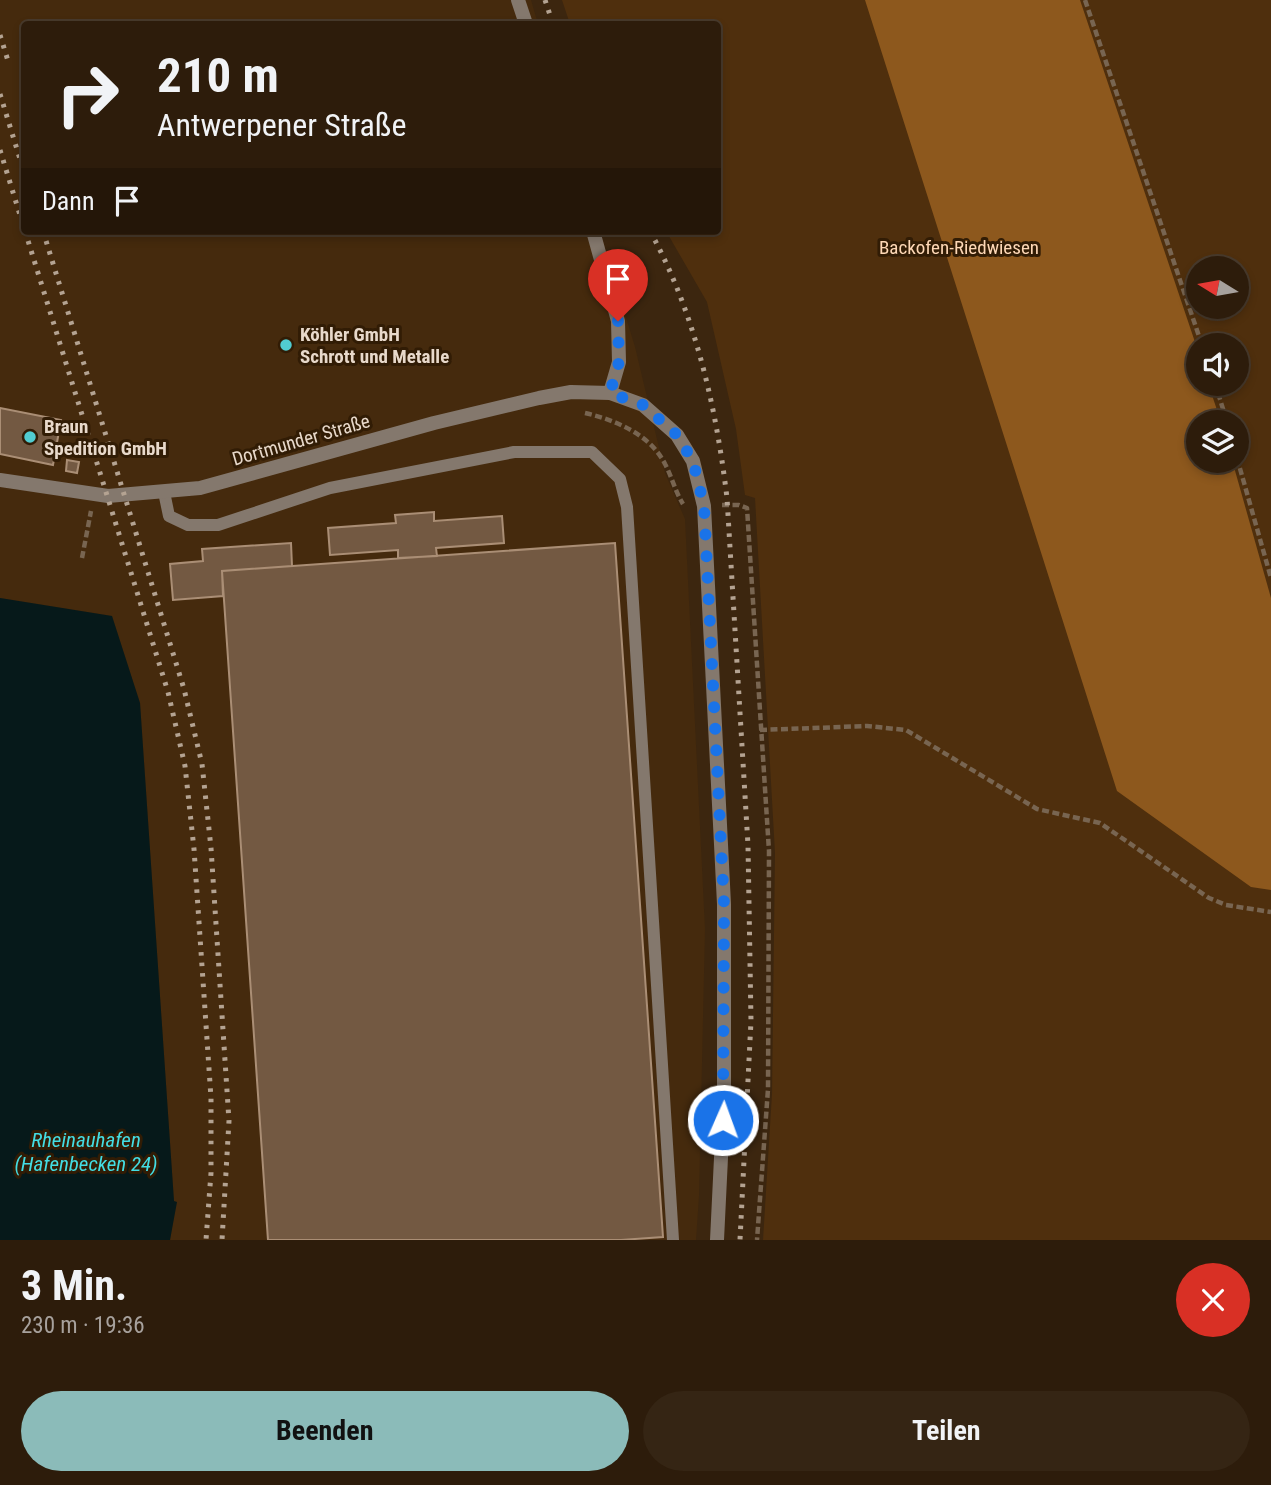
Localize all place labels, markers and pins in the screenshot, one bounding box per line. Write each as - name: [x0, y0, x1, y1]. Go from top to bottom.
- pin: [588, 249, 648, 321]
- place label: Köhler GmbH Schrott und Metalle: [300, 323, 449, 368]
- marker: Köhler GmbH Schrott und Metalle: [278, 337, 294, 353]
- place label: Braun Spedition GmbH: [44, 415, 167, 460]
- marker: Braun Spedition GmbH: [22, 429, 38, 445]

